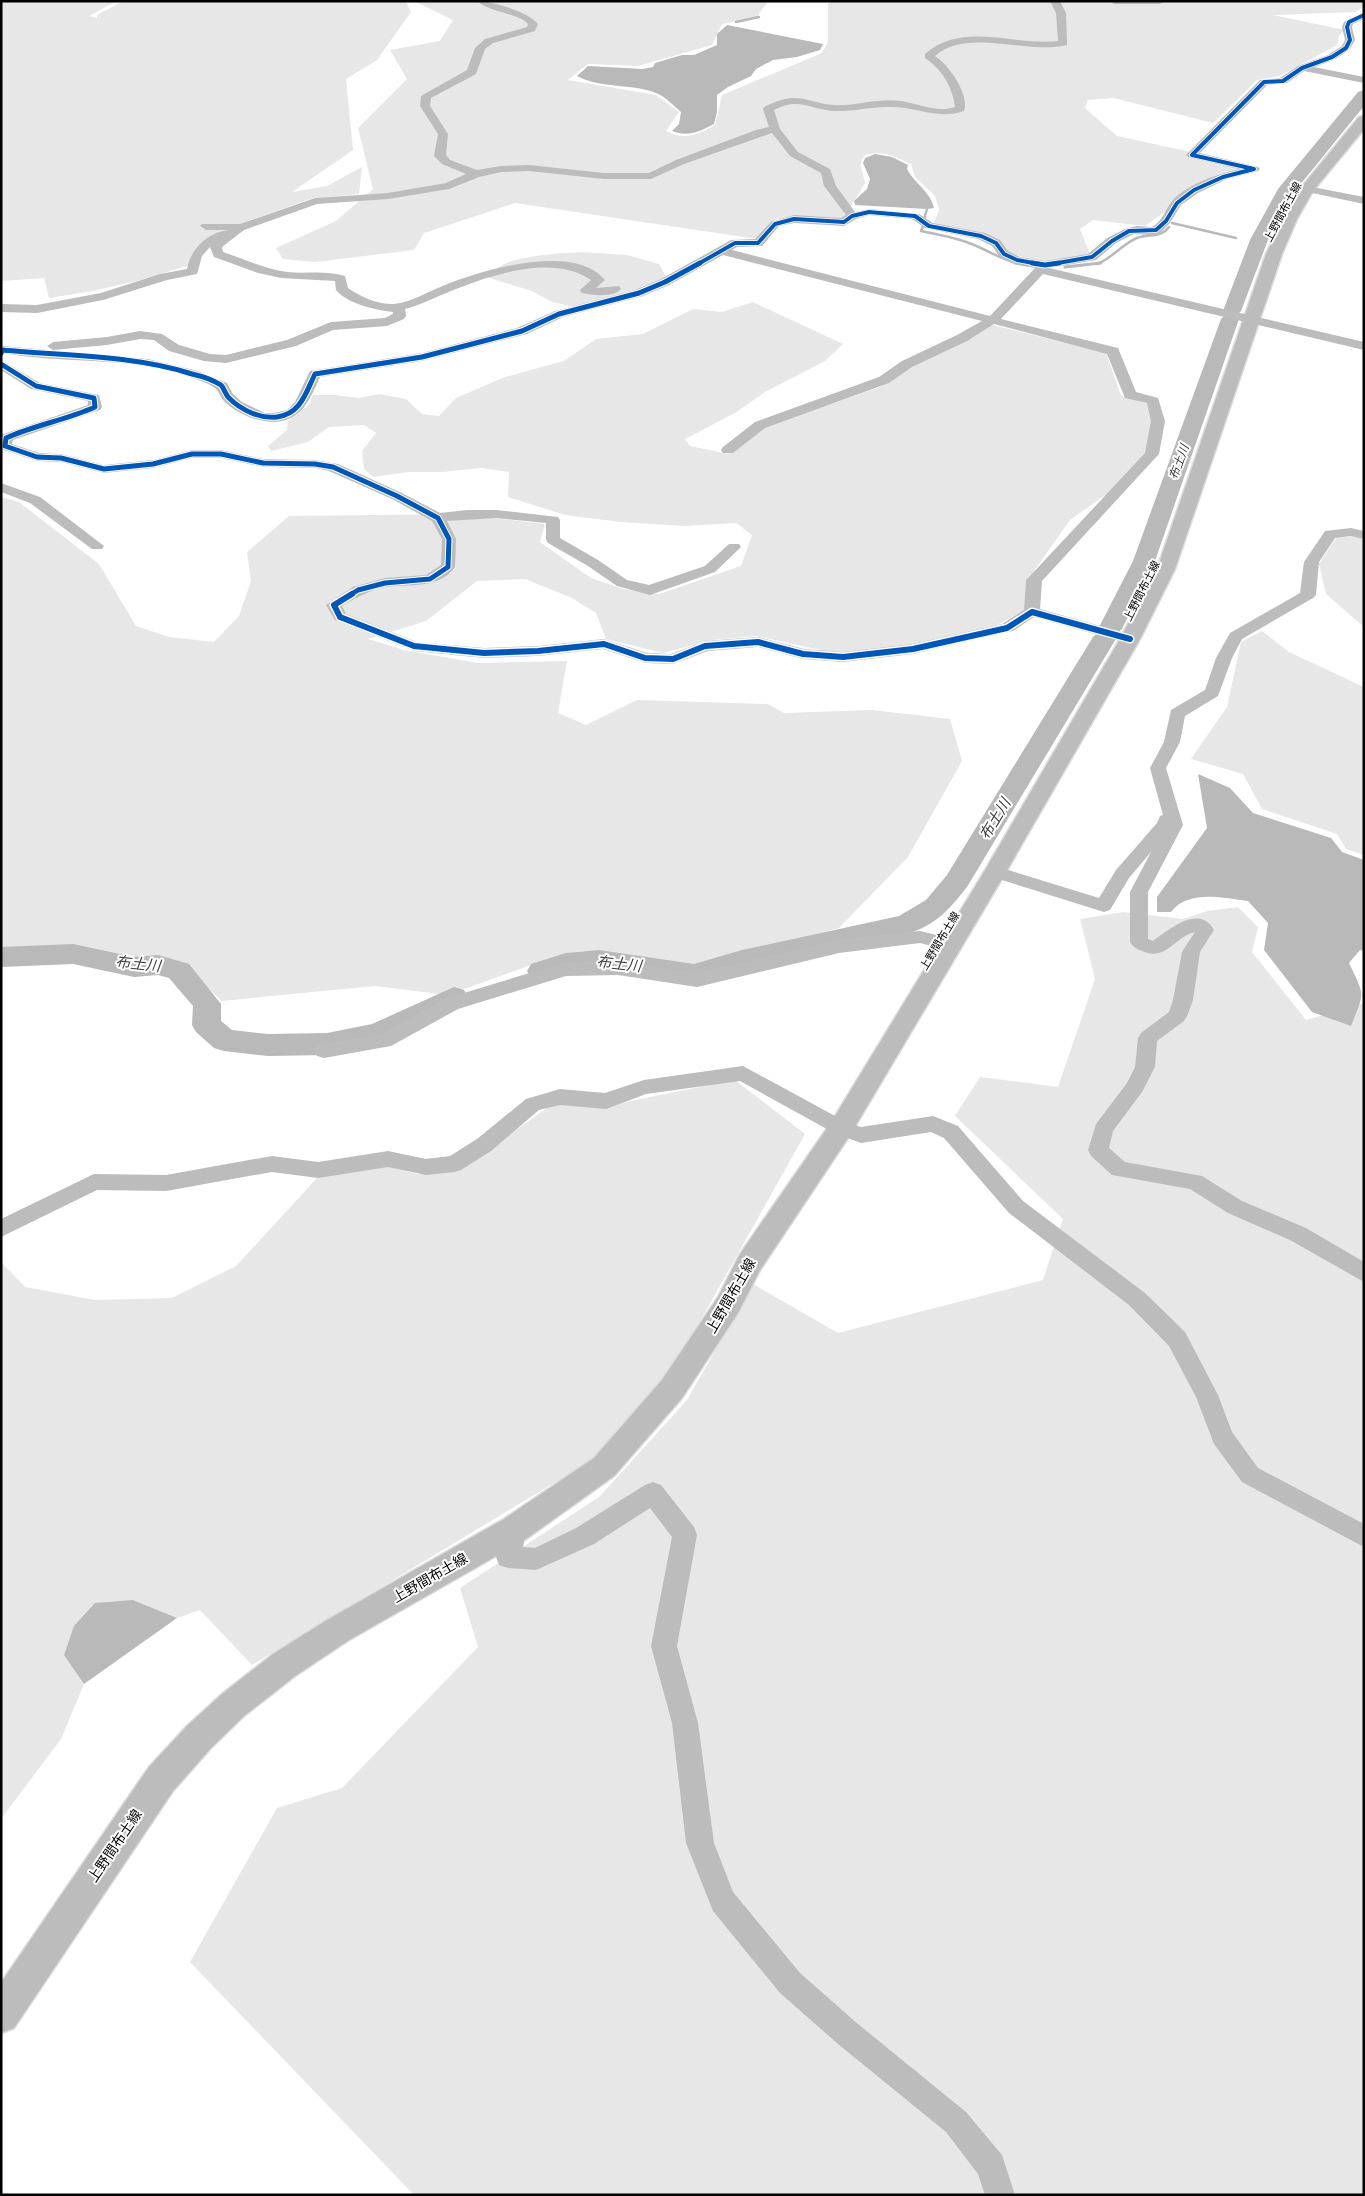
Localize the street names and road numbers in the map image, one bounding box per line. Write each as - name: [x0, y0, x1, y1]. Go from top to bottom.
- street label: 上野間布土線: [1262, 180, 1304, 244]
- street label: 上野間布土線: [1121, 559, 1163, 623]
- street label: 上野間布土線: [917, 909, 963, 973]
- street label: 上野間布土線: [703, 1255, 759, 1337]
- street label: 上野間布土線: [389, 1550, 471, 1606]
- street label: 上野間布土線: [84, 1806, 146, 1886]

